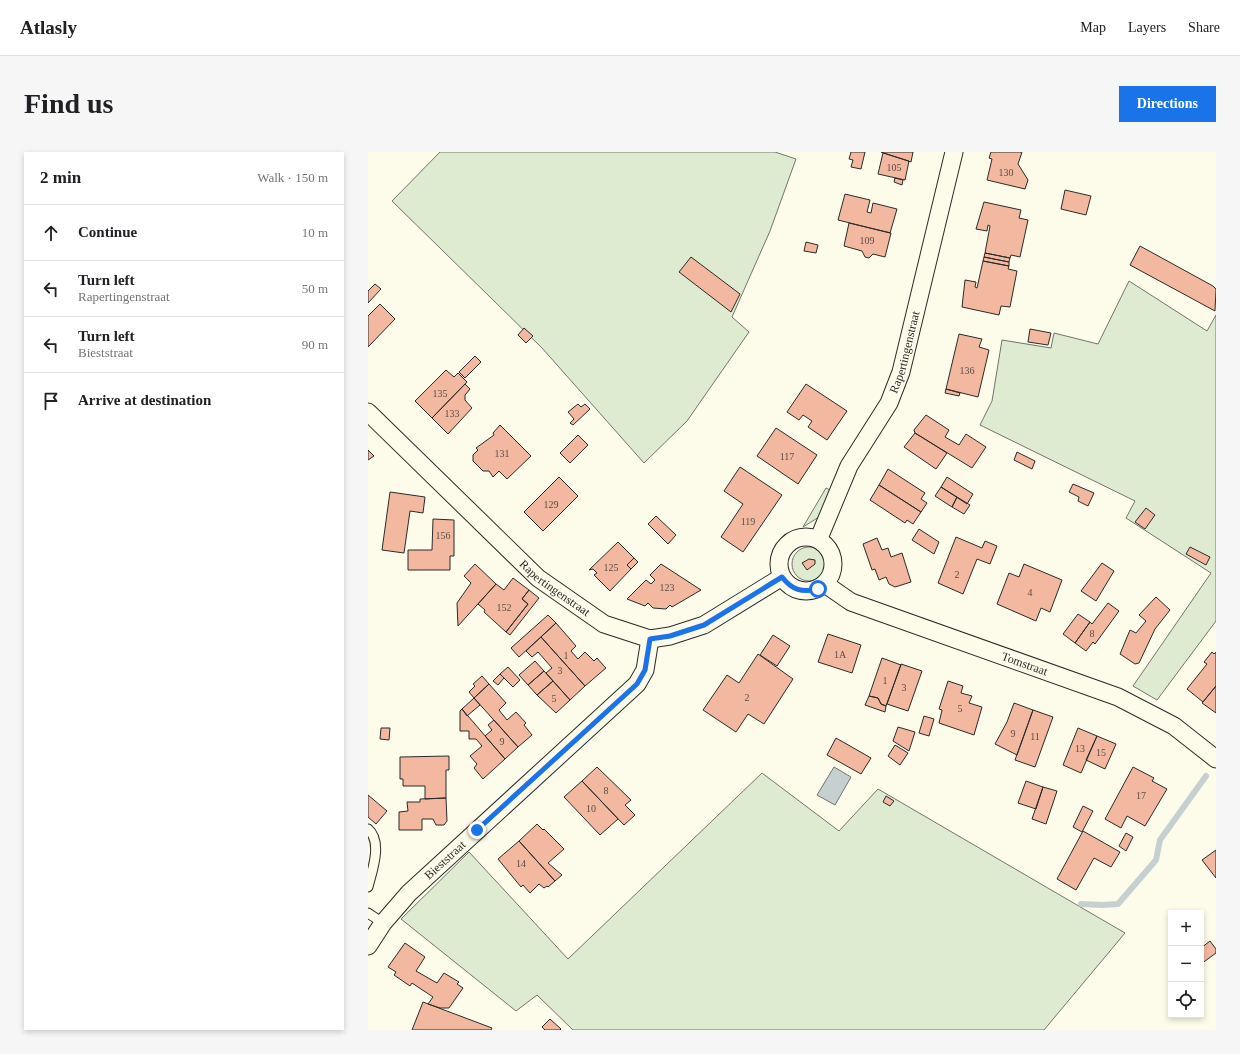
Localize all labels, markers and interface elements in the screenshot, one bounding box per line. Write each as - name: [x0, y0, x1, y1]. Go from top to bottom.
- text: Atlasly: [20, 17, 77, 38]
- text: Map: [1080, 20, 1106, 35]
- text: Layers: [1128, 20, 1166, 35]
- text: Share: [1188, 20, 1220, 35]
- button: Directions: [1119, 86, 1216, 122]
- text: Find us: [24, 88, 114, 119]
- house number: 105: [887, 162, 902, 173]
- house number: 130: [999, 167, 1014, 178]
- text: 2 min: [40, 168, 81, 187]
- text: Walk · 150 m: [257, 170, 328, 185]
- icon: ahead: [40, 222, 62, 244]
- text: Continue: [78, 224, 137, 240]
- text: 10 m: [302, 225, 328, 240]
- house number: 109: [860, 235, 875, 246]
- text: Turn left: [78, 272, 135, 288]
- icon: left: [40, 278, 62, 300]
- text: 50 m: [302, 281, 328, 296]
- text: Rapertingenstraat: [78, 289, 170, 304]
- street label: Rapertingenstraat: [886, 309, 923, 395]
- text: Turn left: [78, 328, 135, 344]
- icon: left: [40, 334, 62, 356]
- text: 90 m: [302, 337, 328, 352]
- text: Bieststraat: [78, 345, 133, 360]
- house number: 136: [960, 365, 975, 376]
- house number: 135: [433, 388, 448, 399]
- icon: arrive: [40, 390, 62, 412]
- text: Arrive at destination: [78, 392, 211, 408]
- house number: 133: [445, 408, 460, 419]
- house number: 131: [495, 448, 510, 459]
- house number: 117: [780, 451, 794, 462]
- house number: 129: [544, 499, 559, 510]
- house number: 119: [741, 516, 755, 527]
- house number: 156: [436, 530, 451, 541]
- street label: Rapertingenstraat: [517, 557, 593, 619]
- house number: 125: [604, 562, 619, 573]
- house number: 2: [955, 569, 960, 580]
- route start: [809, 580, 827, 598]
- house number: 123: [660, 582, 675, 593]
- house number: 4: [1028, 587, 1033, 598]
- house number: 152: [497, 602, 512, 613]
- house number: 8: [1090, 628, 1095, 639]
- house number: 1A: [834, 649, 847, 660]
- street label: Tomstraat: [1000, 649, 1050, 679]
- house number: 1: [564, 650, 569, 661]
- house number: 3: [558, 665, 563, 676]
- house number: 1: [883, 675, 888, 686]
- house number: 3: [902, 682, 907, 693]
- house number: 2: [745, 692, 750, 703]
- house number: 5: [552, 693, 557, 704]
- house number: 5: [958, 703, 963, 714]
- house number: 9: [1011, 728, 1016, 739]
- house number: 11: [1030, 731, 1040, 742]
- house number: 9: [500, 736, 505, 747]
- house number: 13: [1075, 743, 1085, 754]
- house number: 15: [1096, 747, 1106, 758]
- house number: 8: [604, 785, 609, 796]
- house number: 17: [1136, 790, 1146, 801]
- house number: 10: [586, 803, 596, 814]
- route end: [468, 821, 486, 839]
- street label: Bieststraat: [422, 837, 469, 882]
- house number: 14: [516, 858, 526, 869]
- map controls: [1168, 910, 1204, 1018]
- button: +: [1168, 910, 1204, 946]
- button: −: [1168, 946, 1204, 982]
- button: locate: [1168, 982, 1204, 1018]

